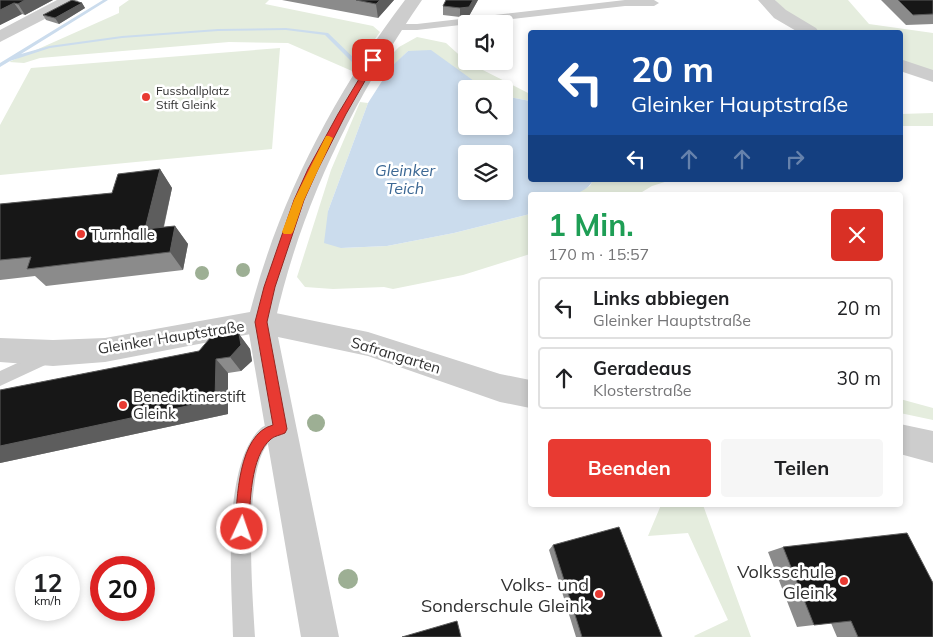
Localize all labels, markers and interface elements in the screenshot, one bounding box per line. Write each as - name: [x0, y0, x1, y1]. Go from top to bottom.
- map controls: [458, 15, 513, 200]
- button: sound: [458, 15, 513, 70]
- pin: [352, 39, 394, 81]
- icon: arrive: [359, 46, 387, 74]
- text: 20 m: [631, 47, 714, 91]
- icon: left: [548, 50, 613, 115]
- button: search: [458, 80, 513, 135]
- place label: Fussballplatz Stift Gleink: [156, 83, 229, 112]
- text: Gleinker Hauptstraße: [631, 90, 848, 118]
- marker: Fussballplatz Stift Gleink: [140, 91, 152, 103]
- button: layers: [458, 145, 513, 200]
- icon: left: [622, 145, 650, 173]
- icon: ahead: [675, 145, 703, 173]
- icon: ahead: [728, 145, 756, 173]
- icon: right: [781, 145, 809, 173]
- water label: Gleinker Teich: [375, 160, 436, 198]
- text: 1 Min.: [548, 206, 634, 244]
- button: close: [831, 209, 883, 261]
- place label: Turnhalle: [91, 225, 155, 244]
- marker: Turnhalle: [75, 228, 87, 240]
- text: 170 m · 15:57: [548, 244, 649, 264]
- text: Links abbiegen: [593, 286, 730, 310]
- icon: left: [550, 294, 578, 322]
- text: 20 m: [837, 296, 881, 320]
- text: Gleinker Hauptstraße: [593, 310, 751, 330]
- street label: Gleinker Hauptstraße: [96, 316, 246, 358]
- street label: Safrangarten: [349, 332, 443, 378]
- text: Geradeaus: [593, 356, 691, 380]
- icon: ahead: [550, 364, 578, 392]
- text: 30 m: [837, 366, 881, 390]
- text: Klosterstraße: [593, 380, 692, 400]
- place label: Benediktinerstift Gleink: [133, 387, 246, 423]
- marker: Benediktinerstift Gleink: [117, 399, 129, 411]
- button: Beenden: [548, 439, 711, 497]
- button: Teilen: [721, 439, 883, 497]
- position arrow: [215, 502, 267, 554]
- speed limit sign: 20: [90, 556, 155, 621]
- place label: Volksschule Gleink: [737, 560, 835, 604]
- text: 12: [32, 567, 63, 598]
- place label: Volks- und Sonderschule Gleink: [421, 573, 590, 617]
- marker: Volksschule Gleink: [838, 575, 850, 587]
- marker: Volks- und Sonderschule Gleink: [593, 588, 605, 600]
- text: km/h: [34, 593, 61, 608]

